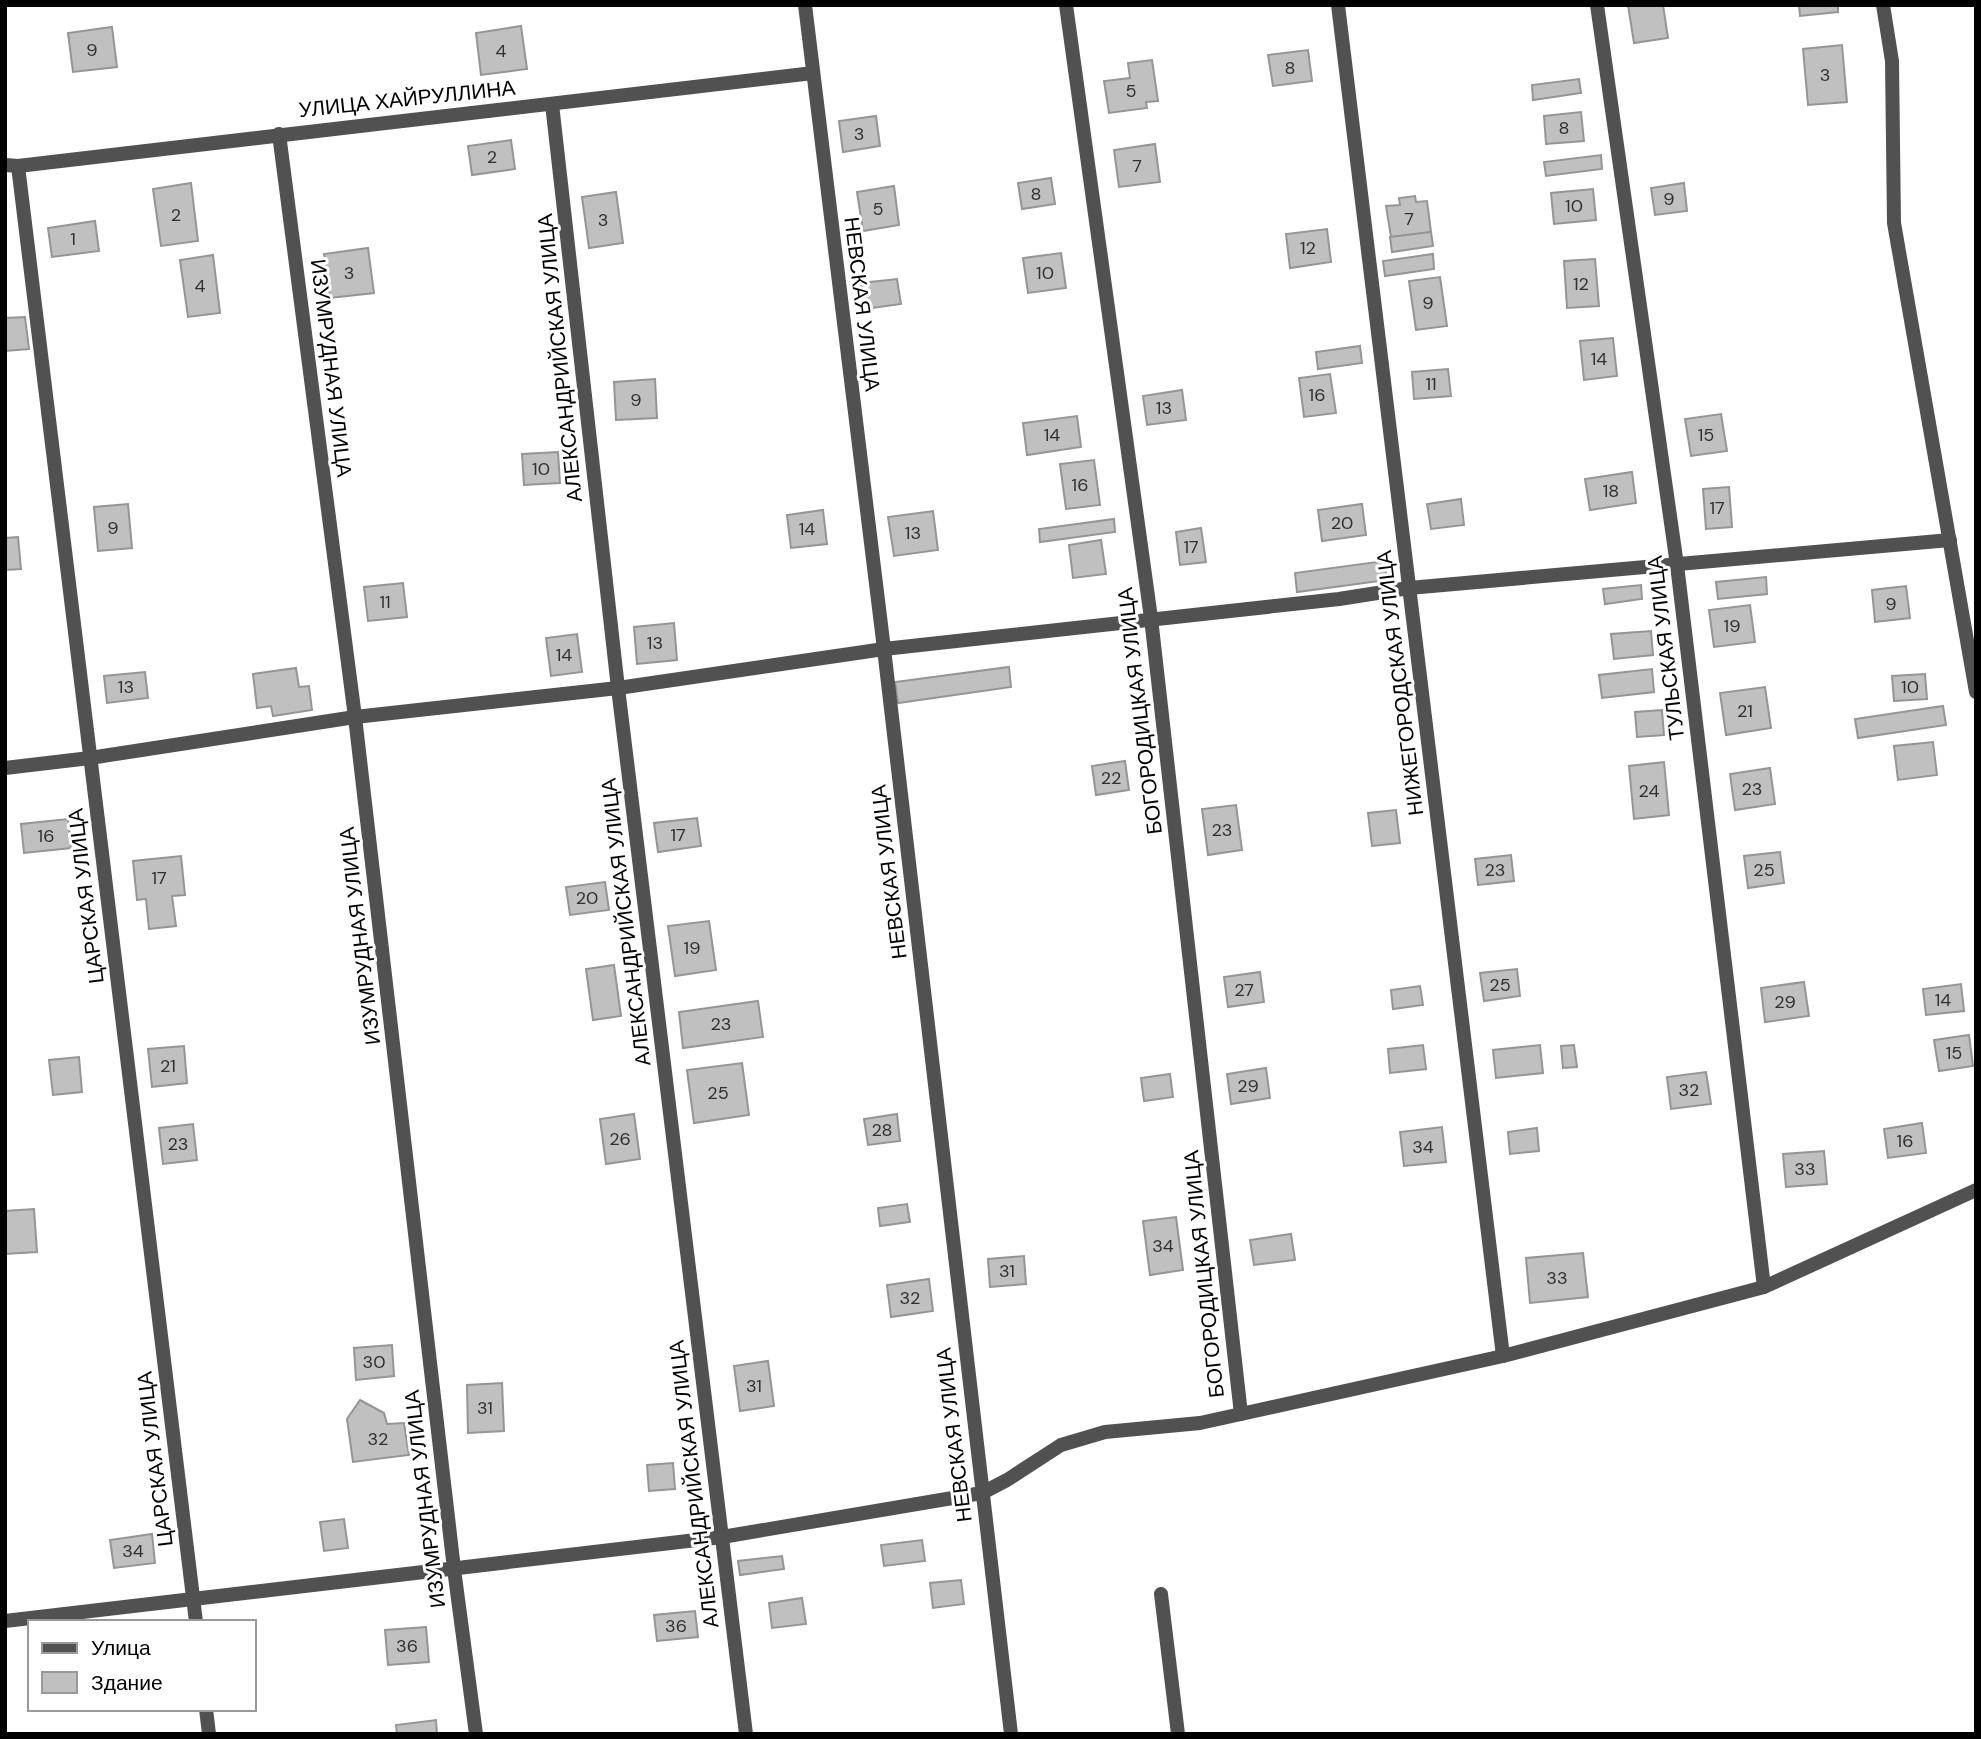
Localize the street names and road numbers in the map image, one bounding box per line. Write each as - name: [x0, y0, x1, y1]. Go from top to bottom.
- street label: УЛИЦА ХАЙРУЛЛИНА: [297, 74, 517, 124]
- street label: АЛЕКСАНДРИЙСКАЯ УЛИЦА: [531, 212, 589, 504]
- street label: НЕВСКАЯ УЛИЦА: [837, 215, 887, 393]
- street label: ИЗУМРУДНАЯ УЛИЦА: [304, 257, 358, 479]
- street label: НИЖЕГОРОДСКАЯ УЛИЦА: [1370, 549, 1430, 817]
- street label: ТУЛЬСКАЯ УЛИЦА: [1641, 554, 1691, 742]
- street label: БОГОРОДИЦКАЯ УЛИЦА: [1111, 586, 1169, 836]
- street label: АЛЕКСАНДРИЙСКАЯ УЛИЦА: [594, 776, 658, 1068]
- street label: НЕВСКАЯ УЛИЦА: [864, 783, 914, 961]
- street label: ЦАРСКАЯ УЛИЦА: [61, 807, 111, 985]
- street label: ИЗУМРУДНАЯ УЛИЦА: [333, 825, 387, 1047]
- street label: БОГОРОДИЦКАЯ УЛИЦА: [1177, 1149, 1231, 1399]
- street label: АЛЕКСАНДРИЙСКАЯ УЛИЦА: [662, 1338, 726, 1630]
- street label: НЕВСКАЯ УЛИЦА: [929, 1346, 979, 1524]
- street label: ЦАРСКАЯ УЛИЦА: [130, 1370, 180, 1548]
- street label: ИЗУМРУДНАЯ УЛИЦА: [398, 1388, 452, 1610]

